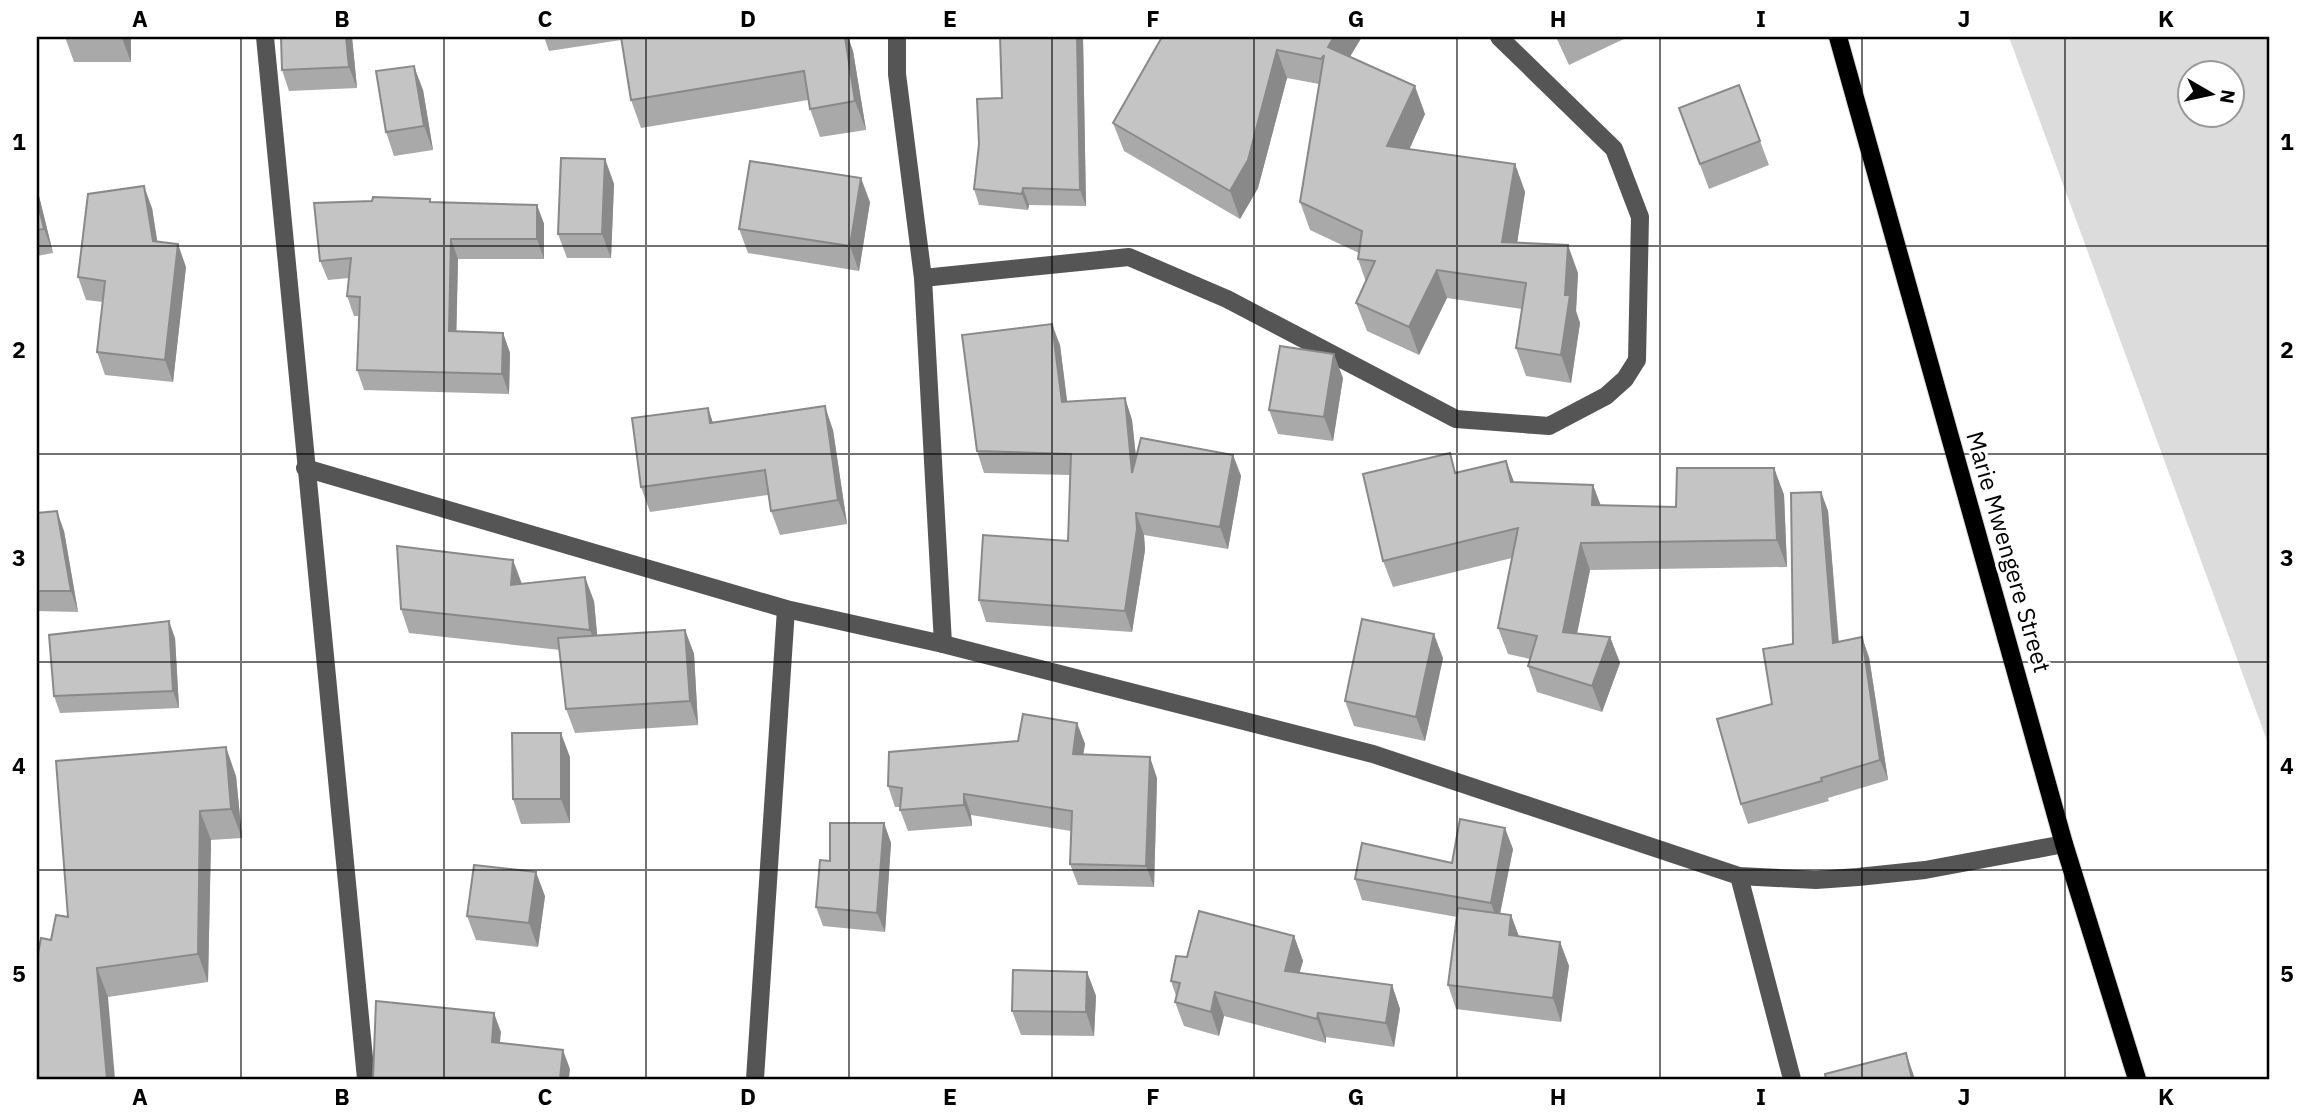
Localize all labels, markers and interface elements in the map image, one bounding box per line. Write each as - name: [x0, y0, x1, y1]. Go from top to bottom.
- text: A: [132, 3, 148, 33]
- text: B: [334, 3, 350, 33]
- text: C: [538, 3, 553, 33]
- text: D: [740, 3, 756, 33]
- text: E: [943, 3, 957, 33]
- text: F: [1146, 3, 1160, 33]
- text: G: [1348, 3, 1364, 33]
- text: H: [1550, 3, 1566, 33]
- text: I: [1756, 3, 1766, 33]
- text: J: [1958, 3, 1970, 33]
- text: K: [2158, 3, 2174, 33]
- north arrow: [2176, 60, 2246, 130]
- text: N: [2215, 88, 2241, 105]
- text: 1: [12, 126, 26, 156]
- text: 1: [2280, 126, 2294, 156]
- text: 2: [12, 334, 26, 364]
- text: 2: [2280, 334, 2294, 364]
- street label: Marie Mwengere Street: [1959, 427, 2059, 676]
- text: 3: [12, 542, 26, 572]
- text: 3: [2280, 542, 2294, 572]
- text: 4: [12, 750, 26, 780]
- text: 4: [2280, 750, 2294, 780]
- text: 5: [12, 958, 26, 988]
- text: 5: [2280, 958, 2294, 988]
- text: A: [132, 1081, 148, 1111]
- text: B: [334, 1081, 350, 1111]
- text: C: [538, 1081, 553, 1111]
- text: D: [740, 1081, 756, 1111]
- text: E: [943, 1081, 957, 1111]
- text: F: [1146, 1081, 1160, 1111]
- text: G: [1348, 1081, 1364, 1111]
- text: H: [1550, 1081, 1566, 1111]
- text: I: [1756, 1081, 1766, 1111]
- text: J: [1958, 1081, 1970, 1111]
- text: K: [2158, 1081, 2174, 1111]

